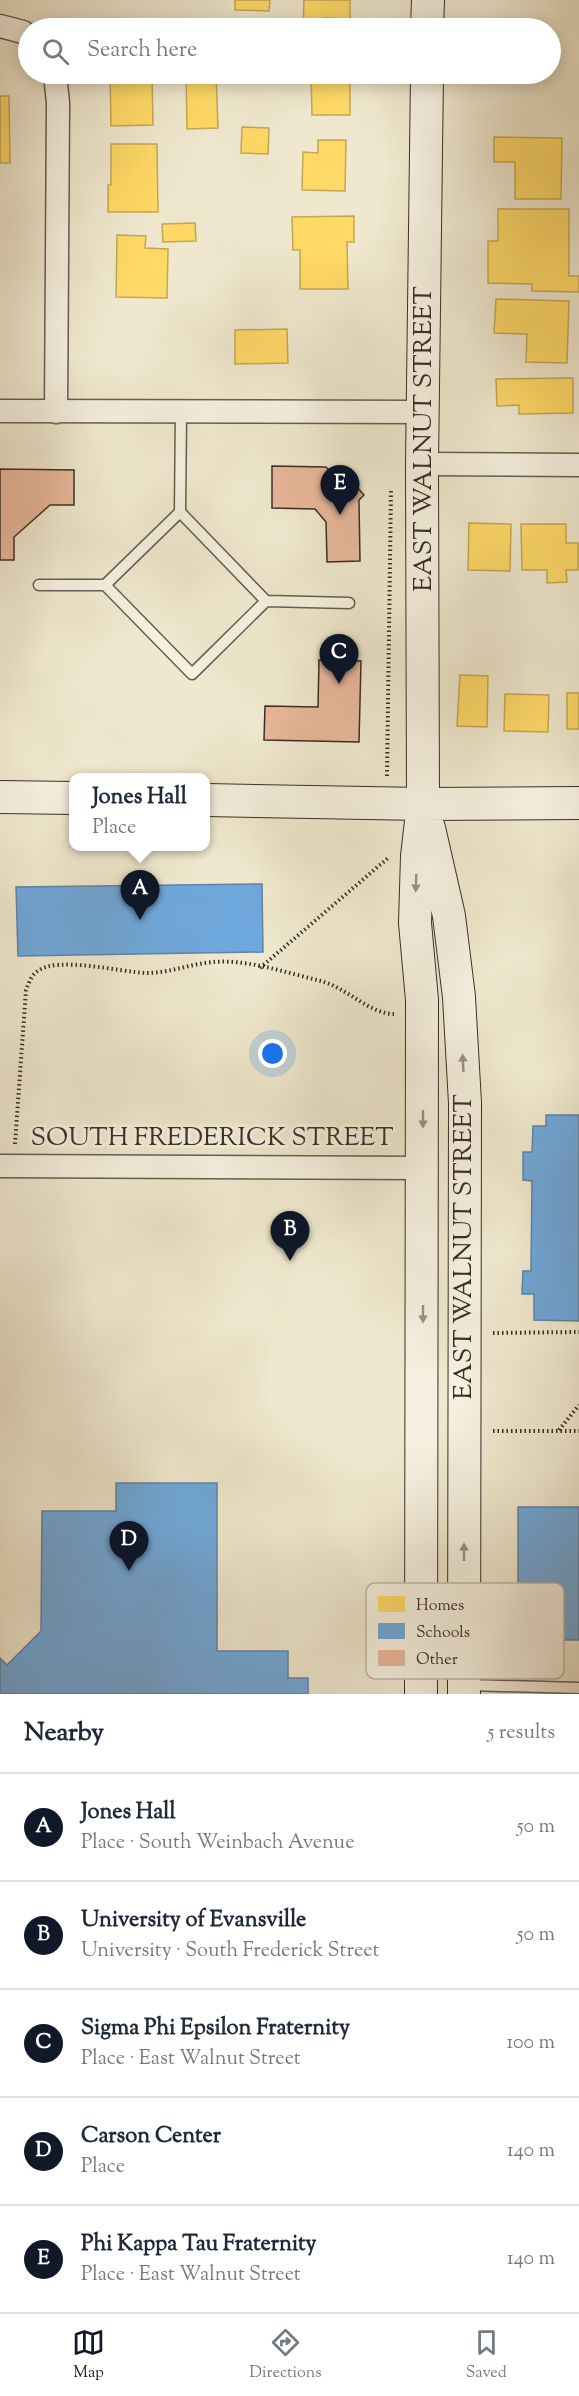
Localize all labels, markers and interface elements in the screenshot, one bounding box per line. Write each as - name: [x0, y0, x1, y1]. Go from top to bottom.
- search box: [18, 18, 561, 84]
- icon: search: [39, 35, 72, 68]
- text: Search here: [87, 35, 197, 67]
- street label: EAST WALNUT STREET: [406, 286, 443, 592]
- pin: E: [320, 466, 360, 515]
- pin: C: [320, 634, 358, 684]
- popup: [69, 773, 210, 851]
- text: Jones Hall: [92, 782, 187, 814]
- text: Place: [92, 814, 136, 843]
- pin: A: [120, 870, 160, 920]
- one-way arrow: [412, 873, 421, 892]
- your location: [258, 1039, 287, 1068]
- one-way arrow: [458, 1053, 467, 1072]
- street label: EAST WALNUT STREET: [446, 1094, 483, 1400]
- one-way arrow: [418, 1110, 428, 1129]
- street label: SOUTH FREDERICK STREET: [31, 1120, 394, 1157]
- pin: B: [270, 1212, 310, 1261]
- one-way arrow: [418, 1305, 428, 1324]
- pin: D: [110, 1522, 148, 1571]
- one-way arrow: [459, 1542, 469, 1561]
- legend: [366, 1583, 564, 1679]
- text: Homes: [416, 1595, 464, 1618]
- text: Schools: [416, 1622, 470, 1645]
- text: Other: [416, 1649, 458, 1672]
- text: Nearby: [24, 1715, 104, 1752]
- text: 5 results: [488, 1719, 555, 1748]
- text: Jones Hall: [81, 1797, 176, 1829]
- text: A: [35, 1813, 52, 1842]
- text: 50 m: [517, 1813, 555, 1842]
- text: Place · South Weinbach Avenue: [81, 1829, 354, 1858]
- text: University of Evansville: [81, 1905, 306, 1937]
- text: B: [37, 1921, 50, 1950]
- text: 50 m: [517, 1921, 555, 1950]
- text: University · South Frederick Street: [81, 1937, 379, 1966]
- text: Sigma Phi Epsilon Fraternity: [81, 2013, 350, 2045]
- text: C: [35, 2029, 52, 2058]
- text: 100 m: [506, 2029, 555, 2058]
- text: Place · East Walnut Street: [81, 2045, 301, 2074]
- text: Carson Center: [81, 2121, 221, 2153]
- text: D: [36, 2137, 51, 2166]
- text: 140 m: [507, 2137, 555, 2166]
- text: Place: [81, 2153, 125, 2182]
- text: Phi Kappa Tau Fraternity: [81, 2229, 317, 2261]
- text: E: [37, 2245, 50, 2274]
- text: 140 m: [507, 2245, 555, 2274]
- text: Place · East Walnut Street: [81, 2261, 301, 2290]
- tab: Map: [72, 2326, 105, 2385]
- tab: Directions: [249, 2326, 322, 2385]
- tab: Saved: [466, 2326, 507, 2385]

